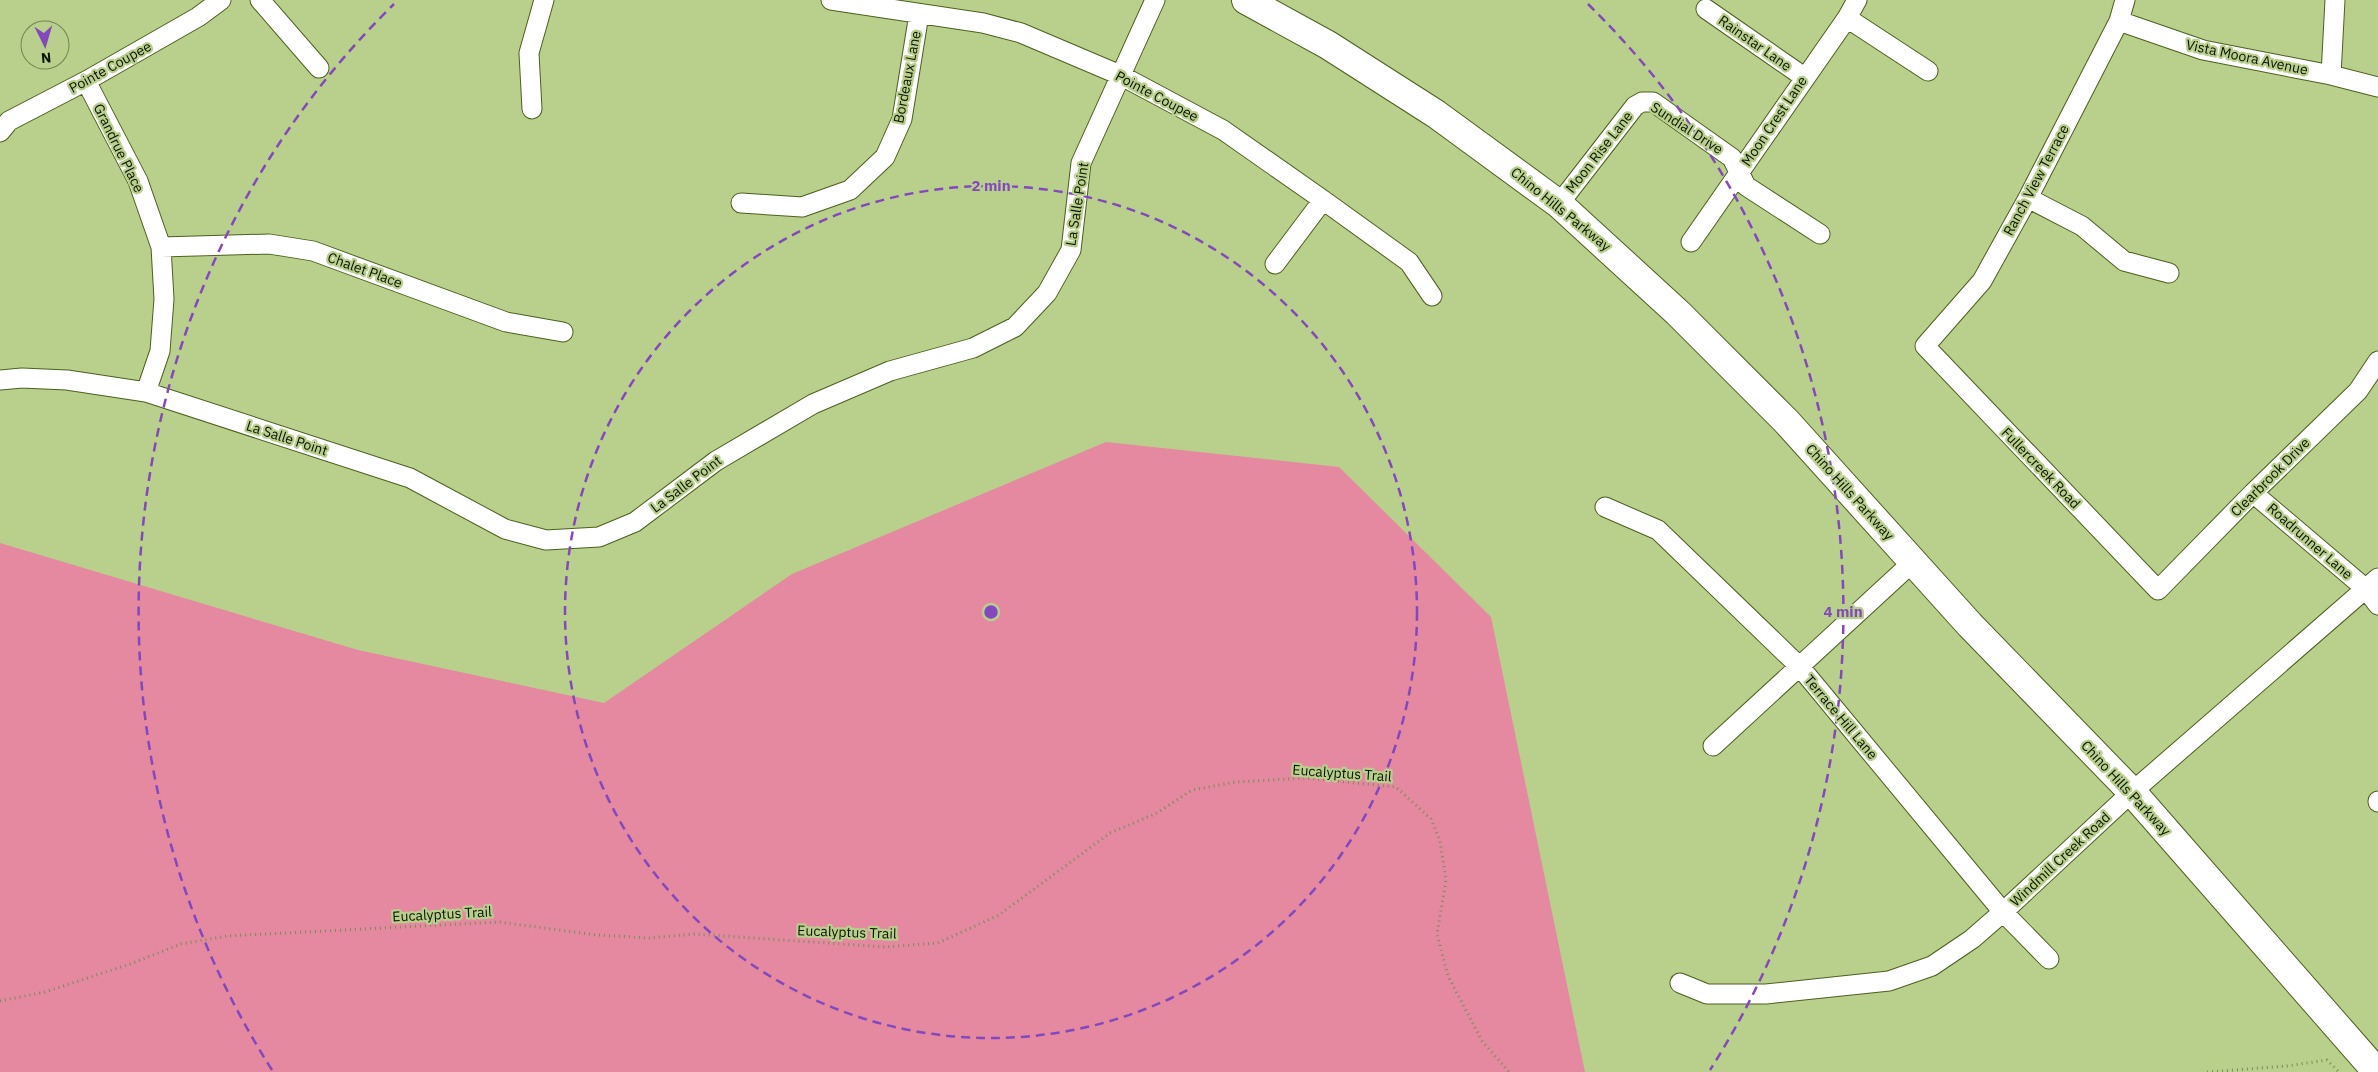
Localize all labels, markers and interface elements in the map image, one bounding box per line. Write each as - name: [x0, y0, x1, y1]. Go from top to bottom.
- street label: Rainstar Lane: [1715, 11, 1795, 75]
- north arrow: [20, 20, 70, 70]
- street label: Bordeaux Lane: [889, 29, 925, 125]
- street label: Vista Moora Avenue: [2184, 35, 2310, 79]
- street label: Pointe Coupee: [66, 37, 155, 97]
- text: N: [40, 49, 52, 67]
- street label: Pointe Coupee: [1112, 67, 1202, 126]
- street label: Moon Crest Lane: [1737, 72, 1811, 169]
- street label: Sundial Drive: [1647, 98, 1727, 158]
- street label: Grandrue Place: [90, 101, 148, 196]
- street label: Moon Rise Lane: [1562, 107, 1637, 196]
- street label: Ranch View Terrace: [1999, 121, 2073, 239]
- street label: La Salle Point: [1062, 161, 1092, 247]
- street label: Chino Hills Parkway: [1507, 163, 1615, 255]
- text: 2 min: [971, 176, 1011, 195]
- street label: Chalet Place: [325, 248, 405, 292]
- street label: La Salle Point: [244, 416, 330, 460]
- street label: Fullercreek Road: [1998, 424, 2084, 512]
- street label: Clearbrook Drive: [2227, 433, 2314, 520]
- street label: Chino Hills Parkway: [1802, 440, 1898, 544]
- street label: La Salle Point: [647, 451, 725, 517]
- street label: Roadrunner Lane: [2264, 499, 2357, 583]
- text: 4 min: [1823, 602, 1863, 621]
- centre of rings: [982, 603, 1000, 621]
- street label: Terrace Hill Lane: [1800, 671, 1882, 763]
- street label: Chino Hills Parkway: [2077, 737, 2175, 839]
- street label: Eucalyptus Trail: [1292, 761, 1392, 785]
- street label: Windmill Creek Road: [2006, 808, 2114, 910]
- street label: Eucalyptus Trail: [392, 902, 492, 926]
- street label: Eucalyptus Trail: [797, 921, 897, 943]

